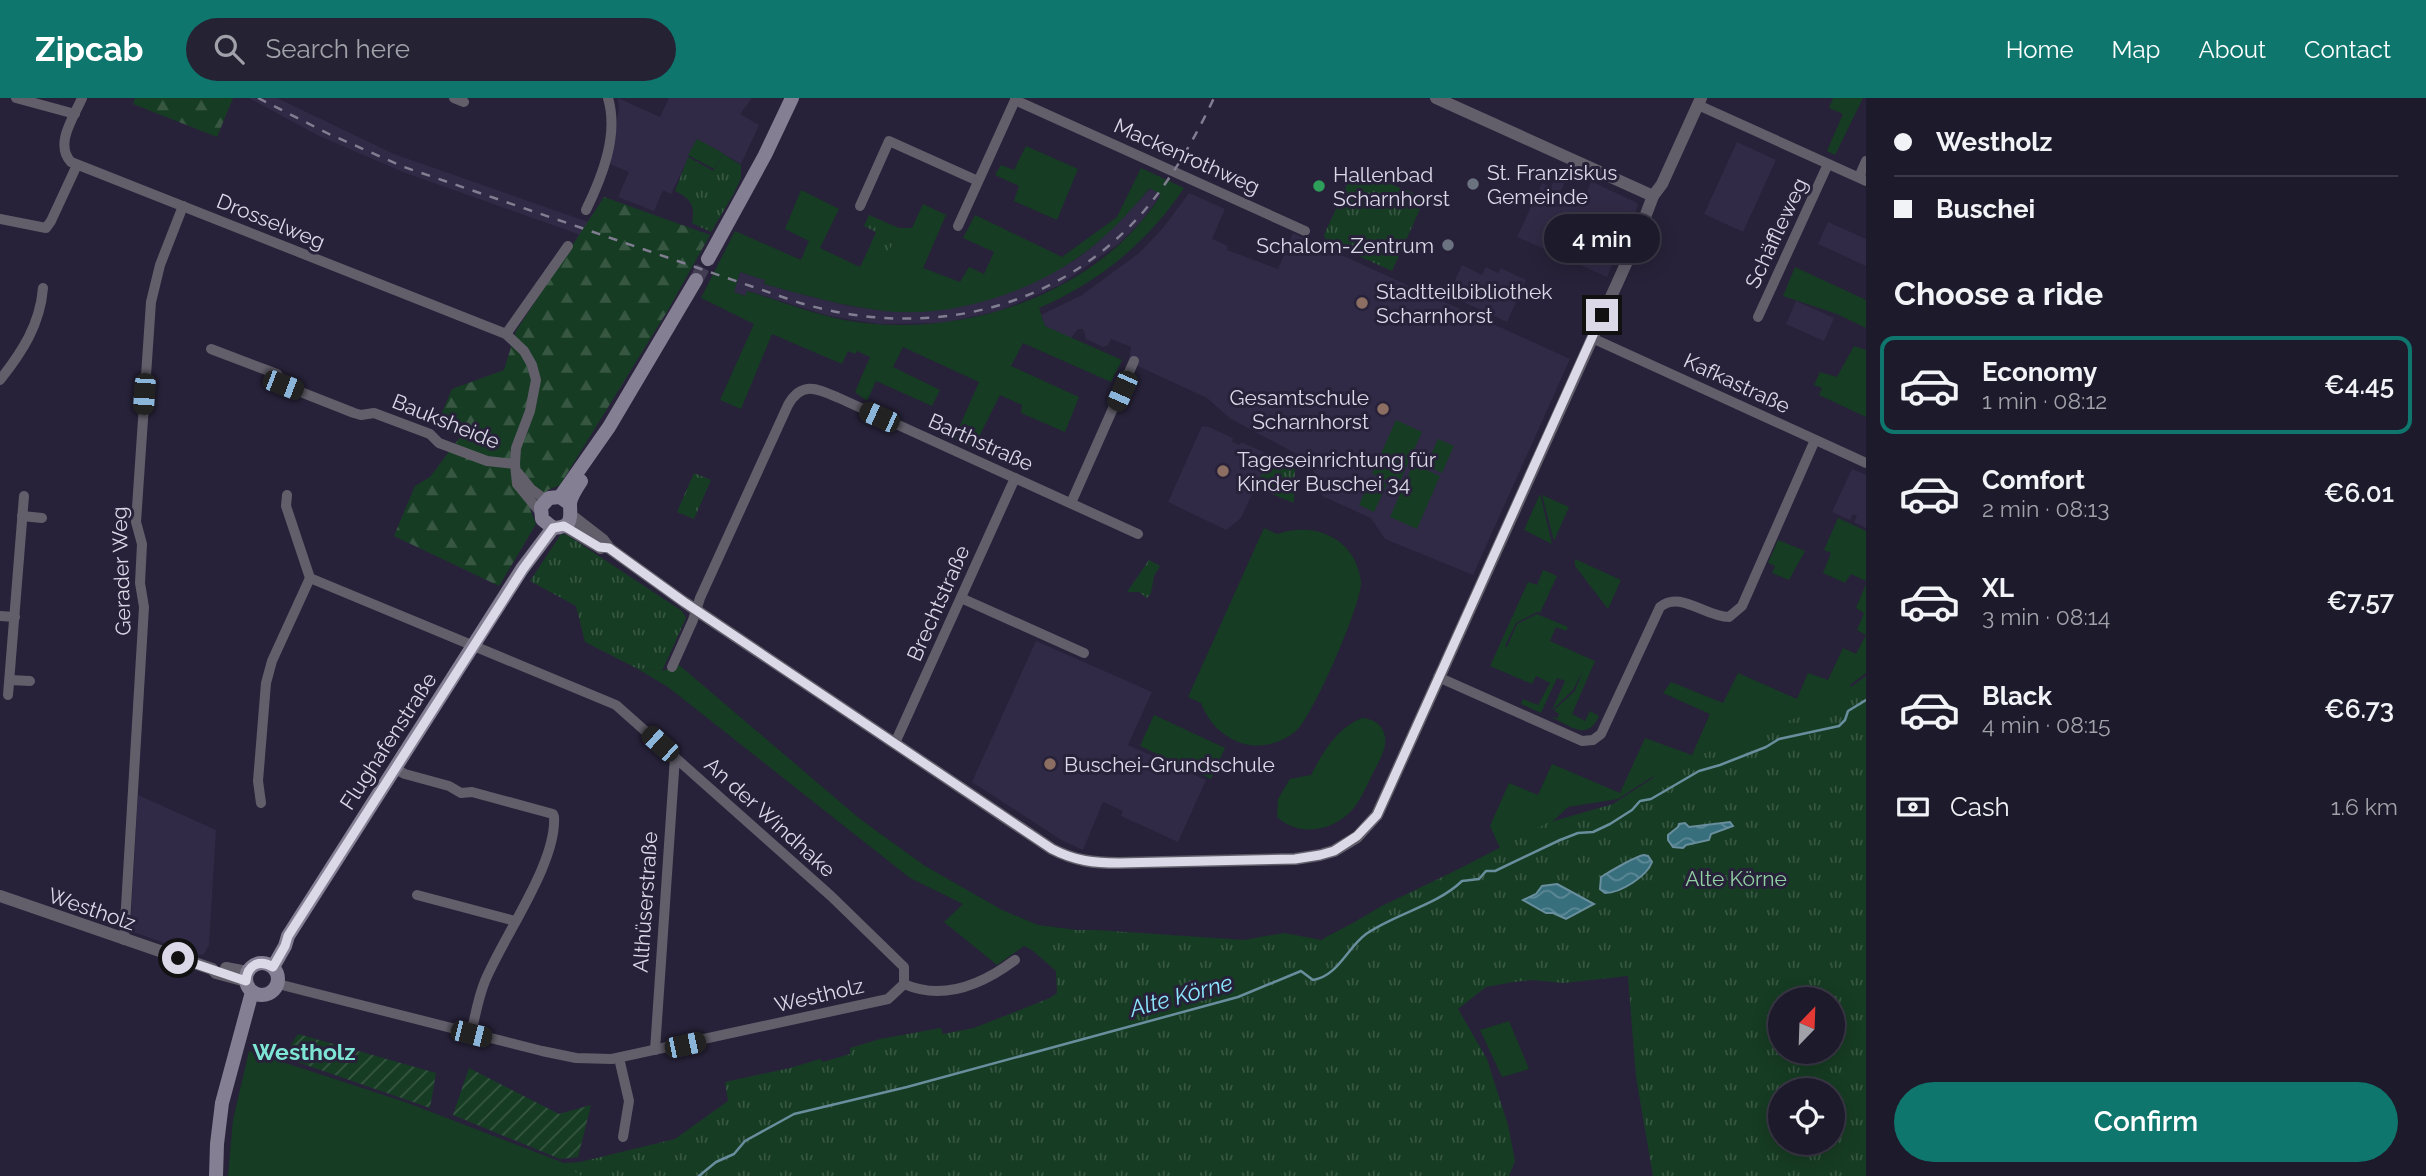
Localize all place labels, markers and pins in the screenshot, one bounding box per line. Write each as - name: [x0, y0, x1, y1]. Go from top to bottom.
- place label: St. Franziskus Gemeinde: [1487, 160, 1617, 209]
- place label: Hallenbad Scharnhorst: [1333, 162, 1450, 211]
- marker: St. Franziskus Gemeinde: [1465, 176, 1481, 192]
- marker: Hallenbad Scharnhorst: [1311, 178, 1327, 194]
- place label: Schalom-Zentrum: [1256, 233, 1434, 258]
- marker: Schalom-Zentrum: [1440, 237, 1456, 253]
- place label: Stadtteilbibliothek Scharnhorst: [1376, 279, 1552, 328]
- marker: Stadtteilbibliothek Scharnhorst: [1354, 295, 1370, 311]
- place label: Gesamtschule Scharnhorst: [1229, 385, 1369, 434]
- marker: Gesamtschule Scharnhorst: [1375, 401, 1391, 417]
- place label: Tageseinrichtung für Kinder Buschei 34: [1237, 447, 1437, 496]
- marker: Tageseinrichtung für Kinder Buschei 34: [1215, 463, 1231, 479]
- place label: Buschei-Grundschule: [1064, 752, 1275, 777]
- marker: Buschei-Grundschule: [1042, 756, 1058, 772]

